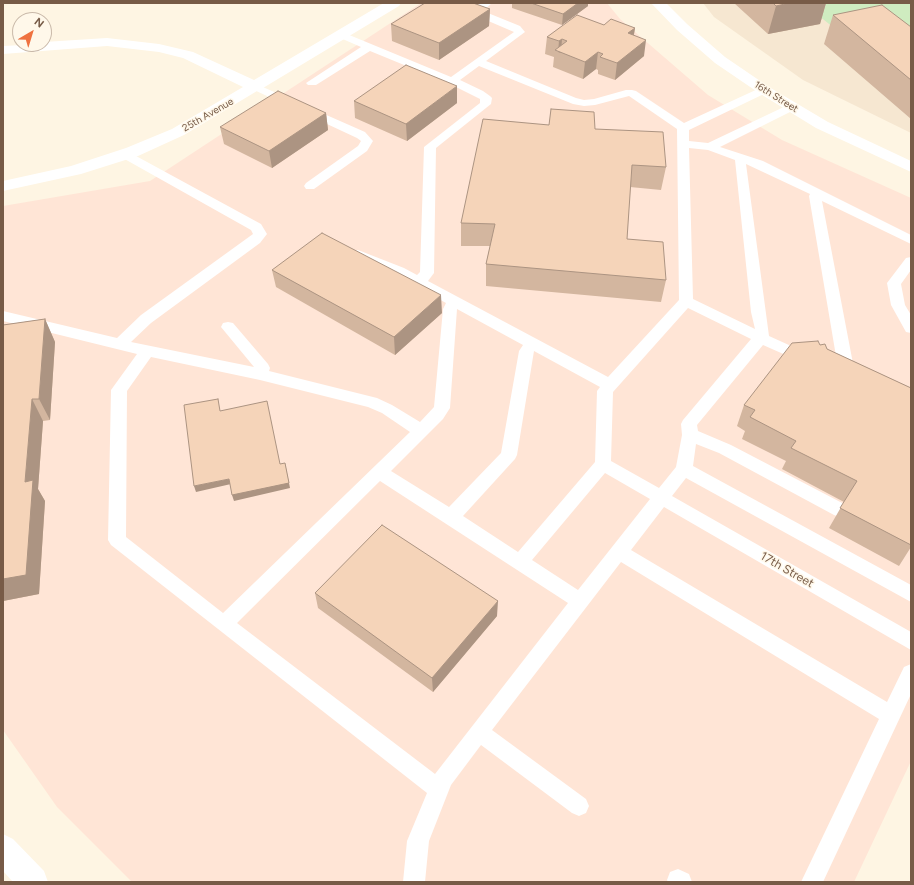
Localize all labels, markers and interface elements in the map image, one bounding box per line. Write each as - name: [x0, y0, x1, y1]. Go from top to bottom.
- north arrow: [12, 12, 52, 52]
- text: N: [32, 15, 46, 31]
- street label: 16th Street: [752, 79, 800, 115]
- street label: 25th Avenue: [180, 96, 236, 134]
- street label: 17th Street: [758, 549, 816, 591]

